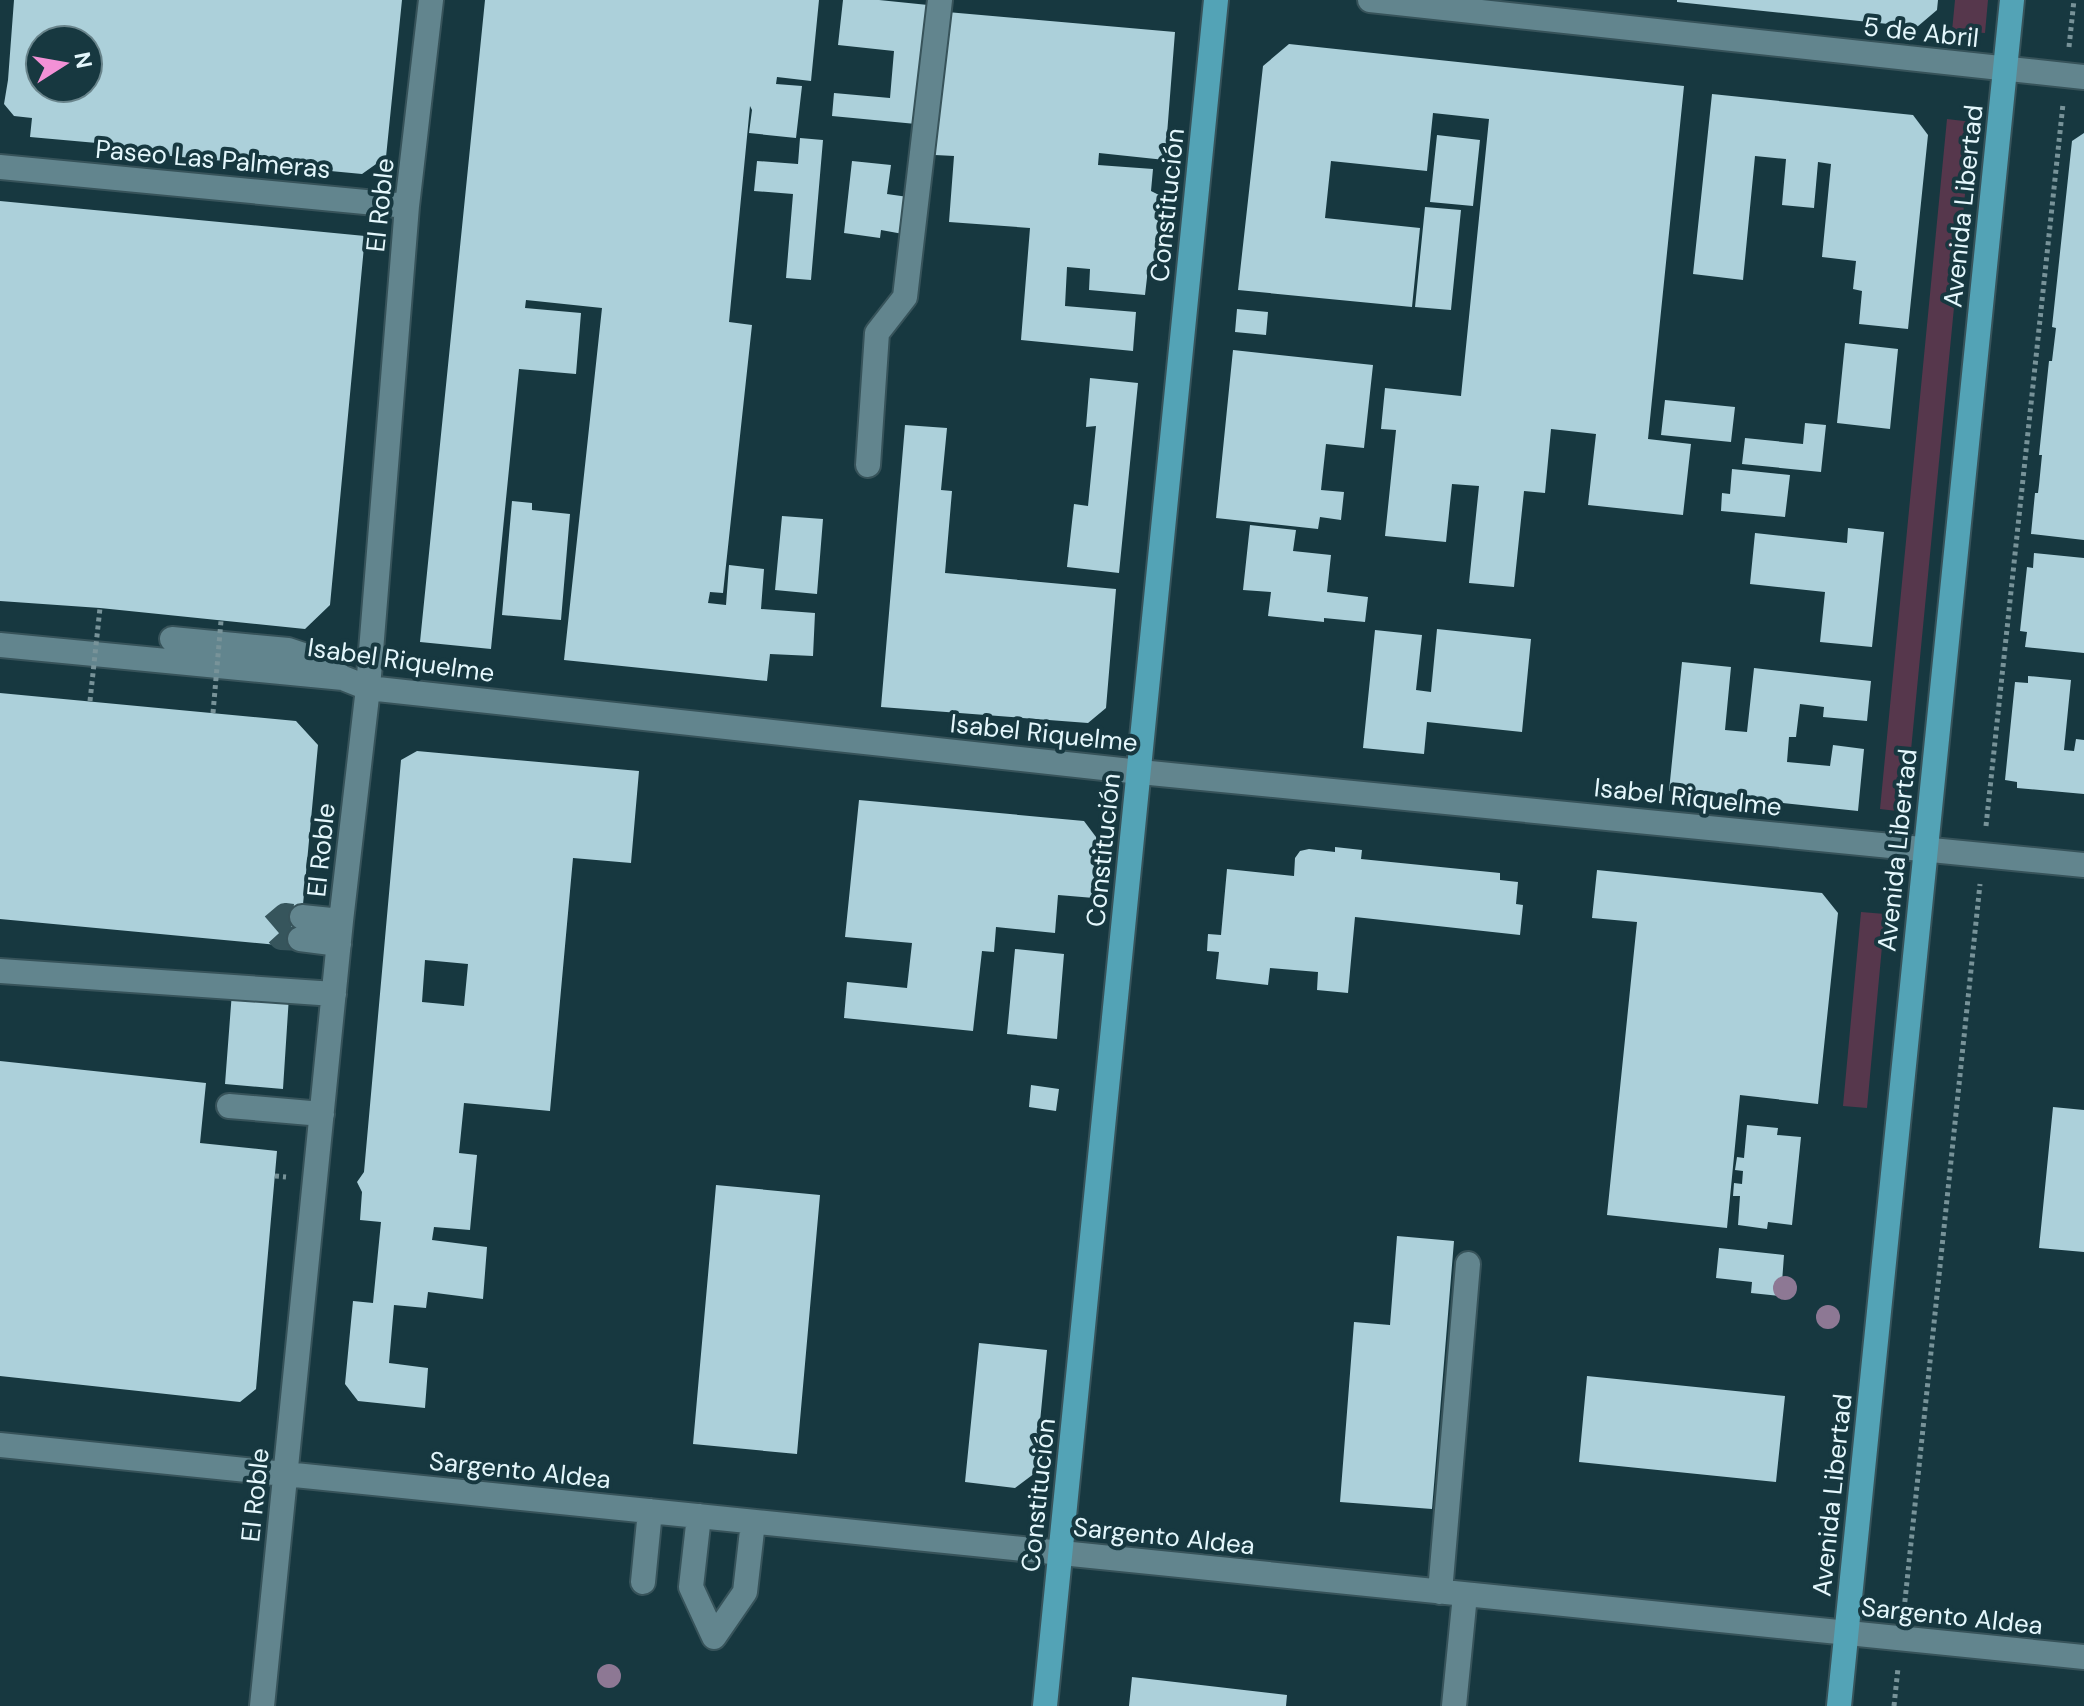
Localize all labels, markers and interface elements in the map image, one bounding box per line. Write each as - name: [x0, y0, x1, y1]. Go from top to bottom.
- street label: 5 de Abril: [1862, 9, 1980, 55]
- north arrow: [24, 24, 104, 104]
- text: N: [67, 50, 99, 71]
- street label: Avenida Libertad: [1935, 103, 1991, 309]
- street label: Constitución: [1142, 126, 1192, 284]
- street label: Paseo Las Palmeras: [94, 132, 332, 186]
- street label: El Roble: [358, 156, 402, 254]
- street label: Isabel Riquelme: [305, 630, 497, 690]
- street label: Isabel Riquelme: [949, 706, 1139, 760]
- street label: Avenida Libertad: [1869, 747, 1925, 953]
- street label: Isabel Riquelme: [1593, 770, 1783, 824]
- street label: Constitución: [1078, 771, 1128, 929]
- street label: El Roble: [299, 801, 343, 899]
- street label: Avenida Libertad: [1804, 1392, 1860, 1598]
- street label: Constitución: [1013, 1416, 1063, 1574]
- street label: Sargento Aldea: [427, 1444, 613, 1496]
- street label: El Roble: [233, 1446, 277, 1544]
- street label: Sargento Aldea: [1071, 1510, 1257, 1562]
- street label: Sargento Aldea: [1859, 1590, 2045, 1642]

